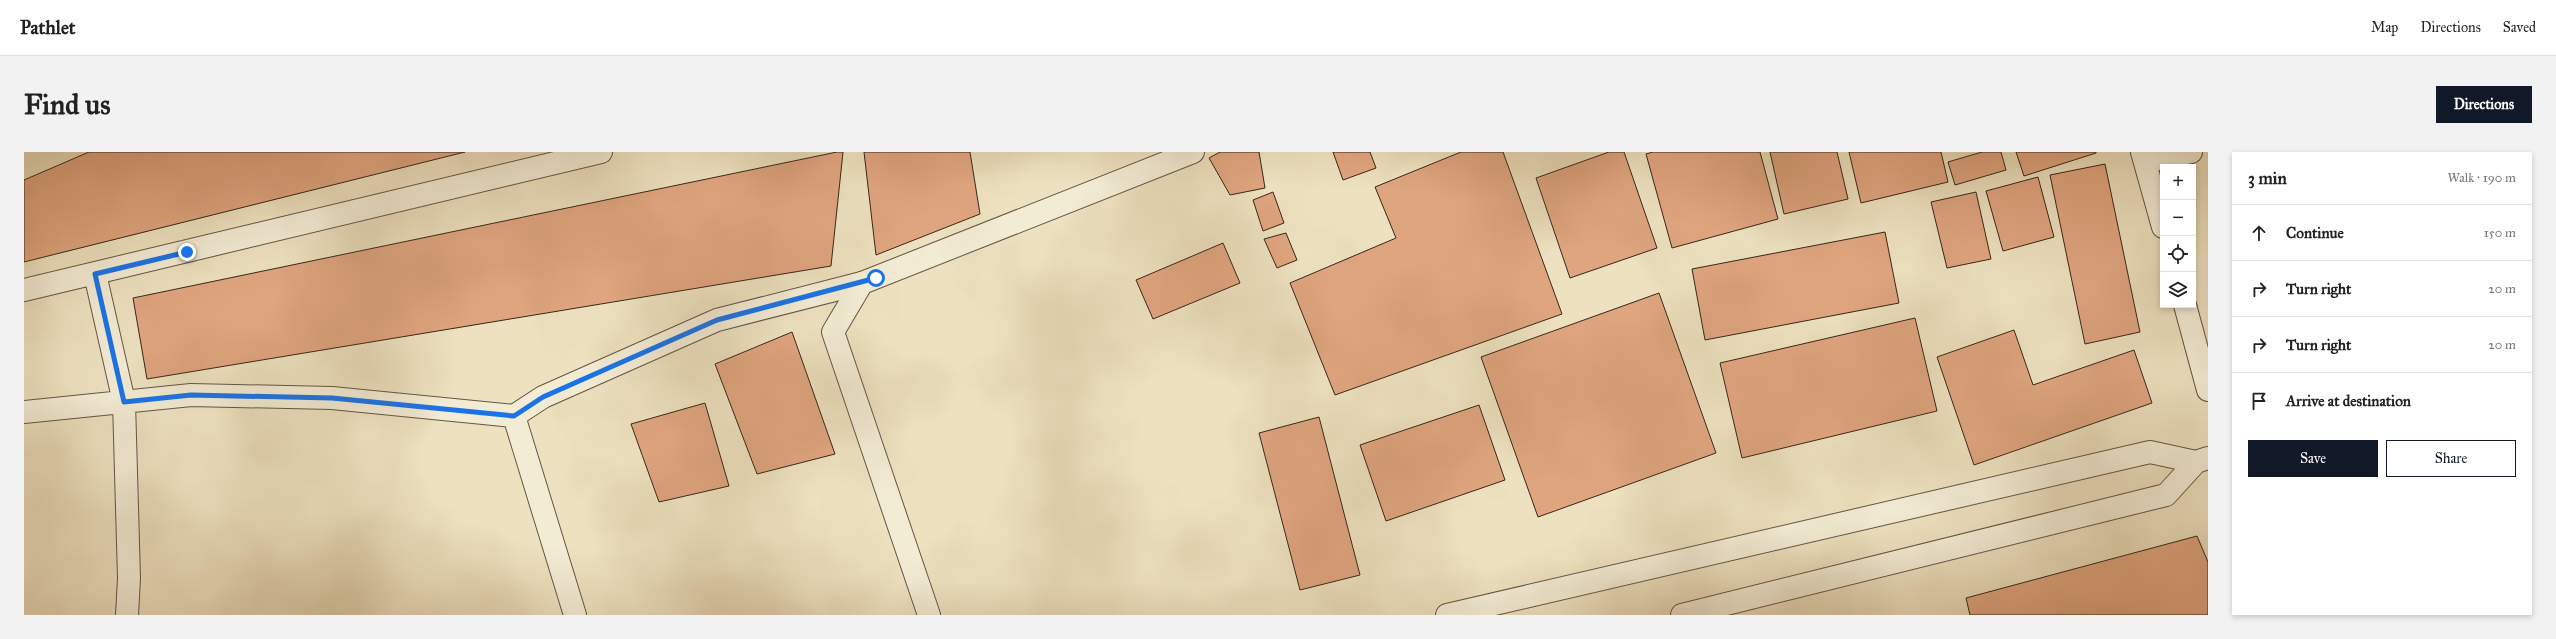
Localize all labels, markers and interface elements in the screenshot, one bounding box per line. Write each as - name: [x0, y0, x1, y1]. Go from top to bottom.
- text: Pathlet: [20, 16, 76, 39]
- text: Map: [2371, 19, 2398, 36]
- text: Directions: [2420, 19, 2481, 36]
- text: Saved: [2503, 19, 2536, 36]
- button: Directions: [2436, 86, 2532, 123]
- text: Find us: [24, 87, 110, 122]
- map controls: [2160, 164, 2196, 308]
- button: +: [2160, 164, 2196, 200]
- text: 3 min: [2248, 168, 2287, 189]
- text: Walk · 190 m: [2447, 170, 2516, 186]
- button: −: [2160, 200, 2196, 236]
- icon: ahead: [2248, 222, 2270, 244]
- text: Continue: [2286, 224, 2344, 242]
- text: 150 m: [2484, 225, 2516, 241]
- button: locate: [2160, 236, 2196, 272]
- route end: [178, 243, 196, 261]
- route start: [867, 269, 885, 287]
- button: layers: [2160, 272, 2196, 308]
- icon: right: [2248, 278, 2270, 300]
- text: Turn right: [2286, 280, 2351, 298]
- text: 20 m: [2488, 281, 2516, 297]
- icon: right: [2248, 334, 2270, 356]
- text: Turn right: [2286, 336, 2351, 354]
- text: 20 m: [2488, 337, 2516, 353]
- icon: arrive: [2248, 390, 2270, 412]
- text: Arrive at destination: [2286, 392, 2411, 410]
- button: Save: [2248, 440, 2378, 477]
- button: Share: [2386, 440, 2516, 477]

